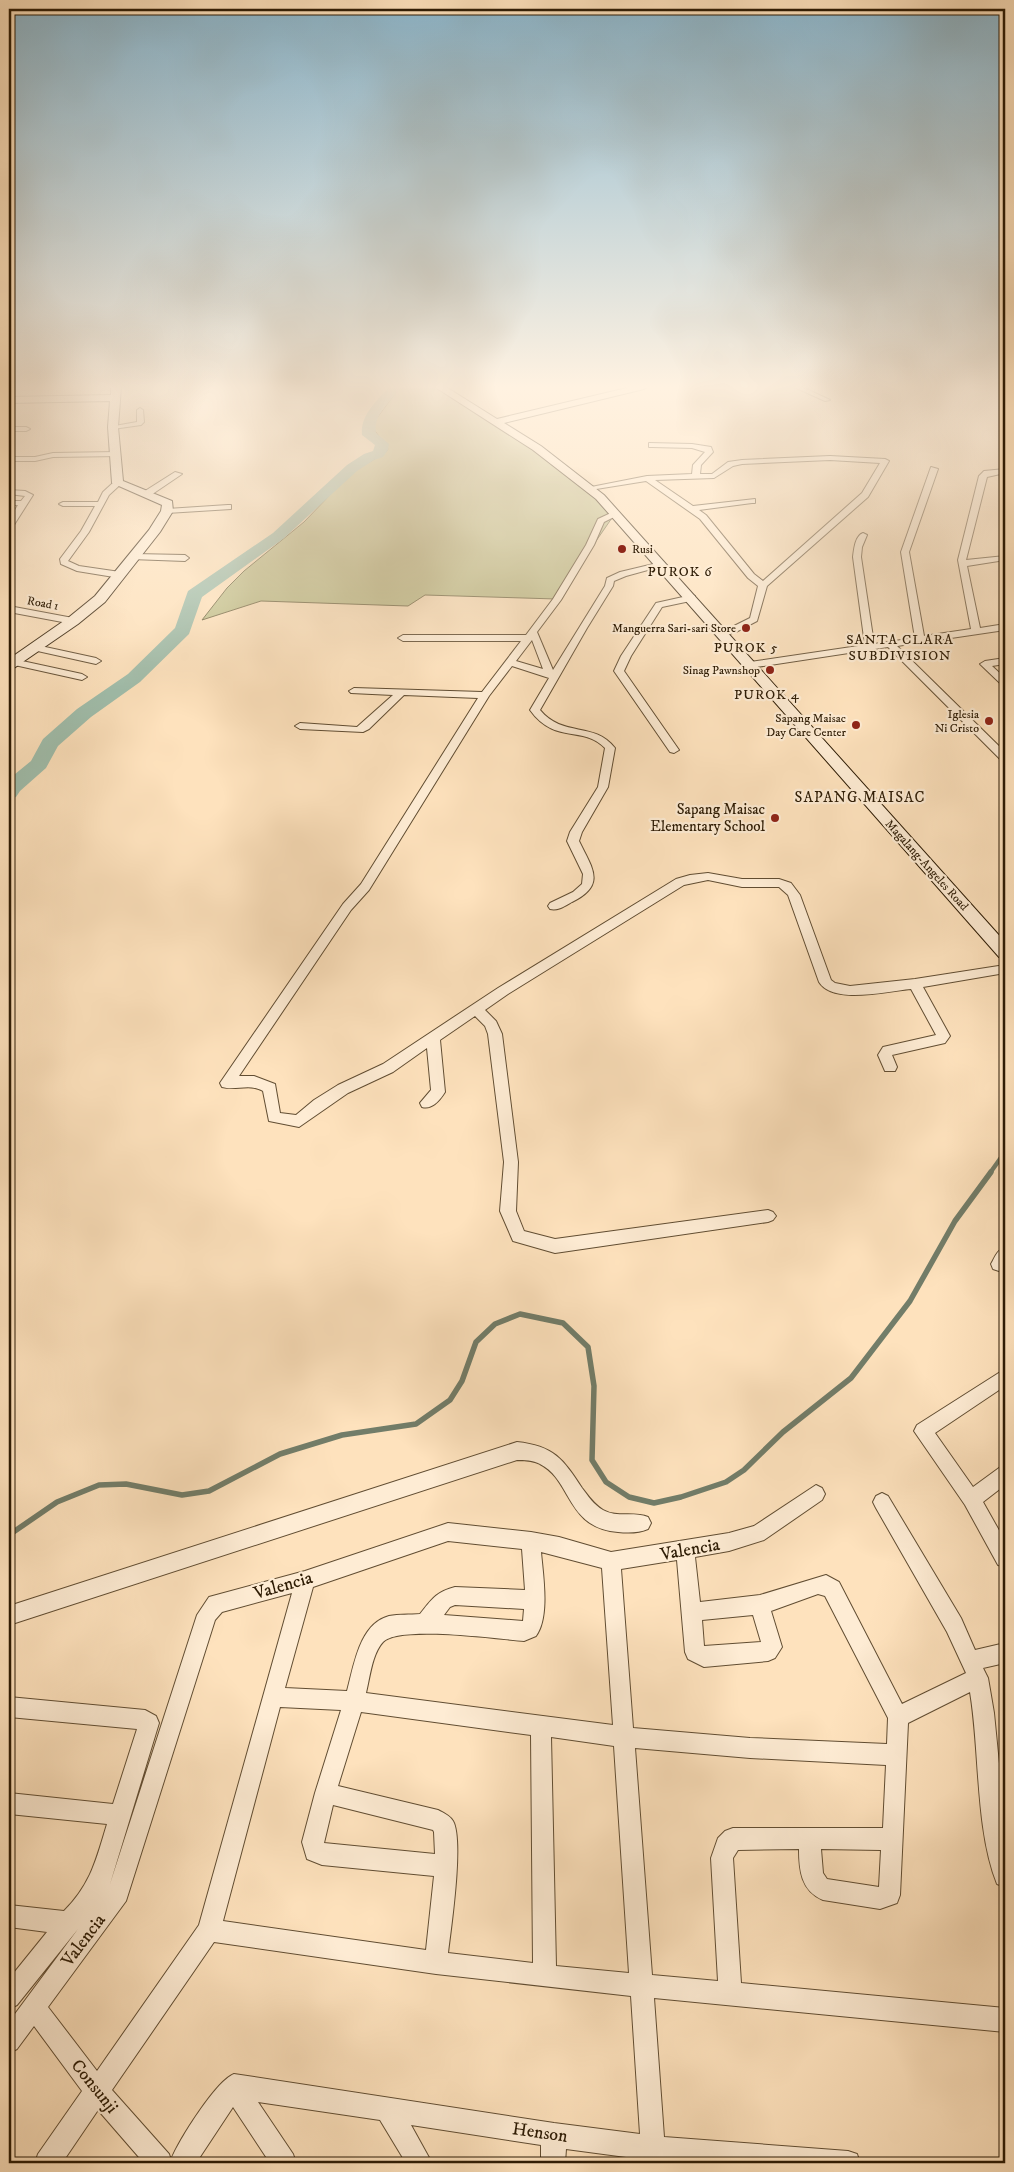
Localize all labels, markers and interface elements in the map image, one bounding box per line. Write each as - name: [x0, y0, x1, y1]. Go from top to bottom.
- place label: Rusi: [632, 542, 653, 557]
- marker: Rusi: [616, 543, 628, 555]
- district label: PUROK 6: [647, 563, 713, 581]
- street label: Road 1: [26, 593, 60, 614]
- place label: Manguerra Sari-sari Store: [612, 621, 736, 636]
- marker: Manguerra Sari-sari Store: [740, 622, 752, 634]
- district label: SANTA CLARA SUBDIVISION: [846, 631, 954, 665]
- district label: PUROK 5: [714, 639, 778, 657]
- place label: Sinag Pawnshop: [683, 663, 760, 678]
- marker: Sinag Pawnshop: [764, 664, 776, 676]
- district label: PUROK 4: [734, 686, 800, 704]
- place label: Iglesia Ni Cristo: [935, 707, 980, 736]
- place label: Sapang Maisac Day Care Center: [766, 711, 847, 740]
- marker: Iglesia Ni Cristo: [983, 715, 995, 727]
- marker: Sapang Maisac Day Care Center: [850, 719, 862, 731]
- district label: SAPANG MAISAC: [795, 788, 925, 807]
- place label: Sapang Maisac Elementary School: [650, 800, 766, 836]
- marker: Sapang Maisac Elementary School: [769, 812, 781, 824]
- street label: Magalang-Angeles Road: [882, 817, 971, 914]
- street label: Valencia: [658, 1534, 722, 1566]
- street label: Valencia: [250, 1567, 316, 1605]
- street label: Valencia: [56, 1910, 111, 1972]
- street label: Consunji: [66, 2055, 123, 2118]
- street label: Henson: [511, 2118, 570, 2148]

